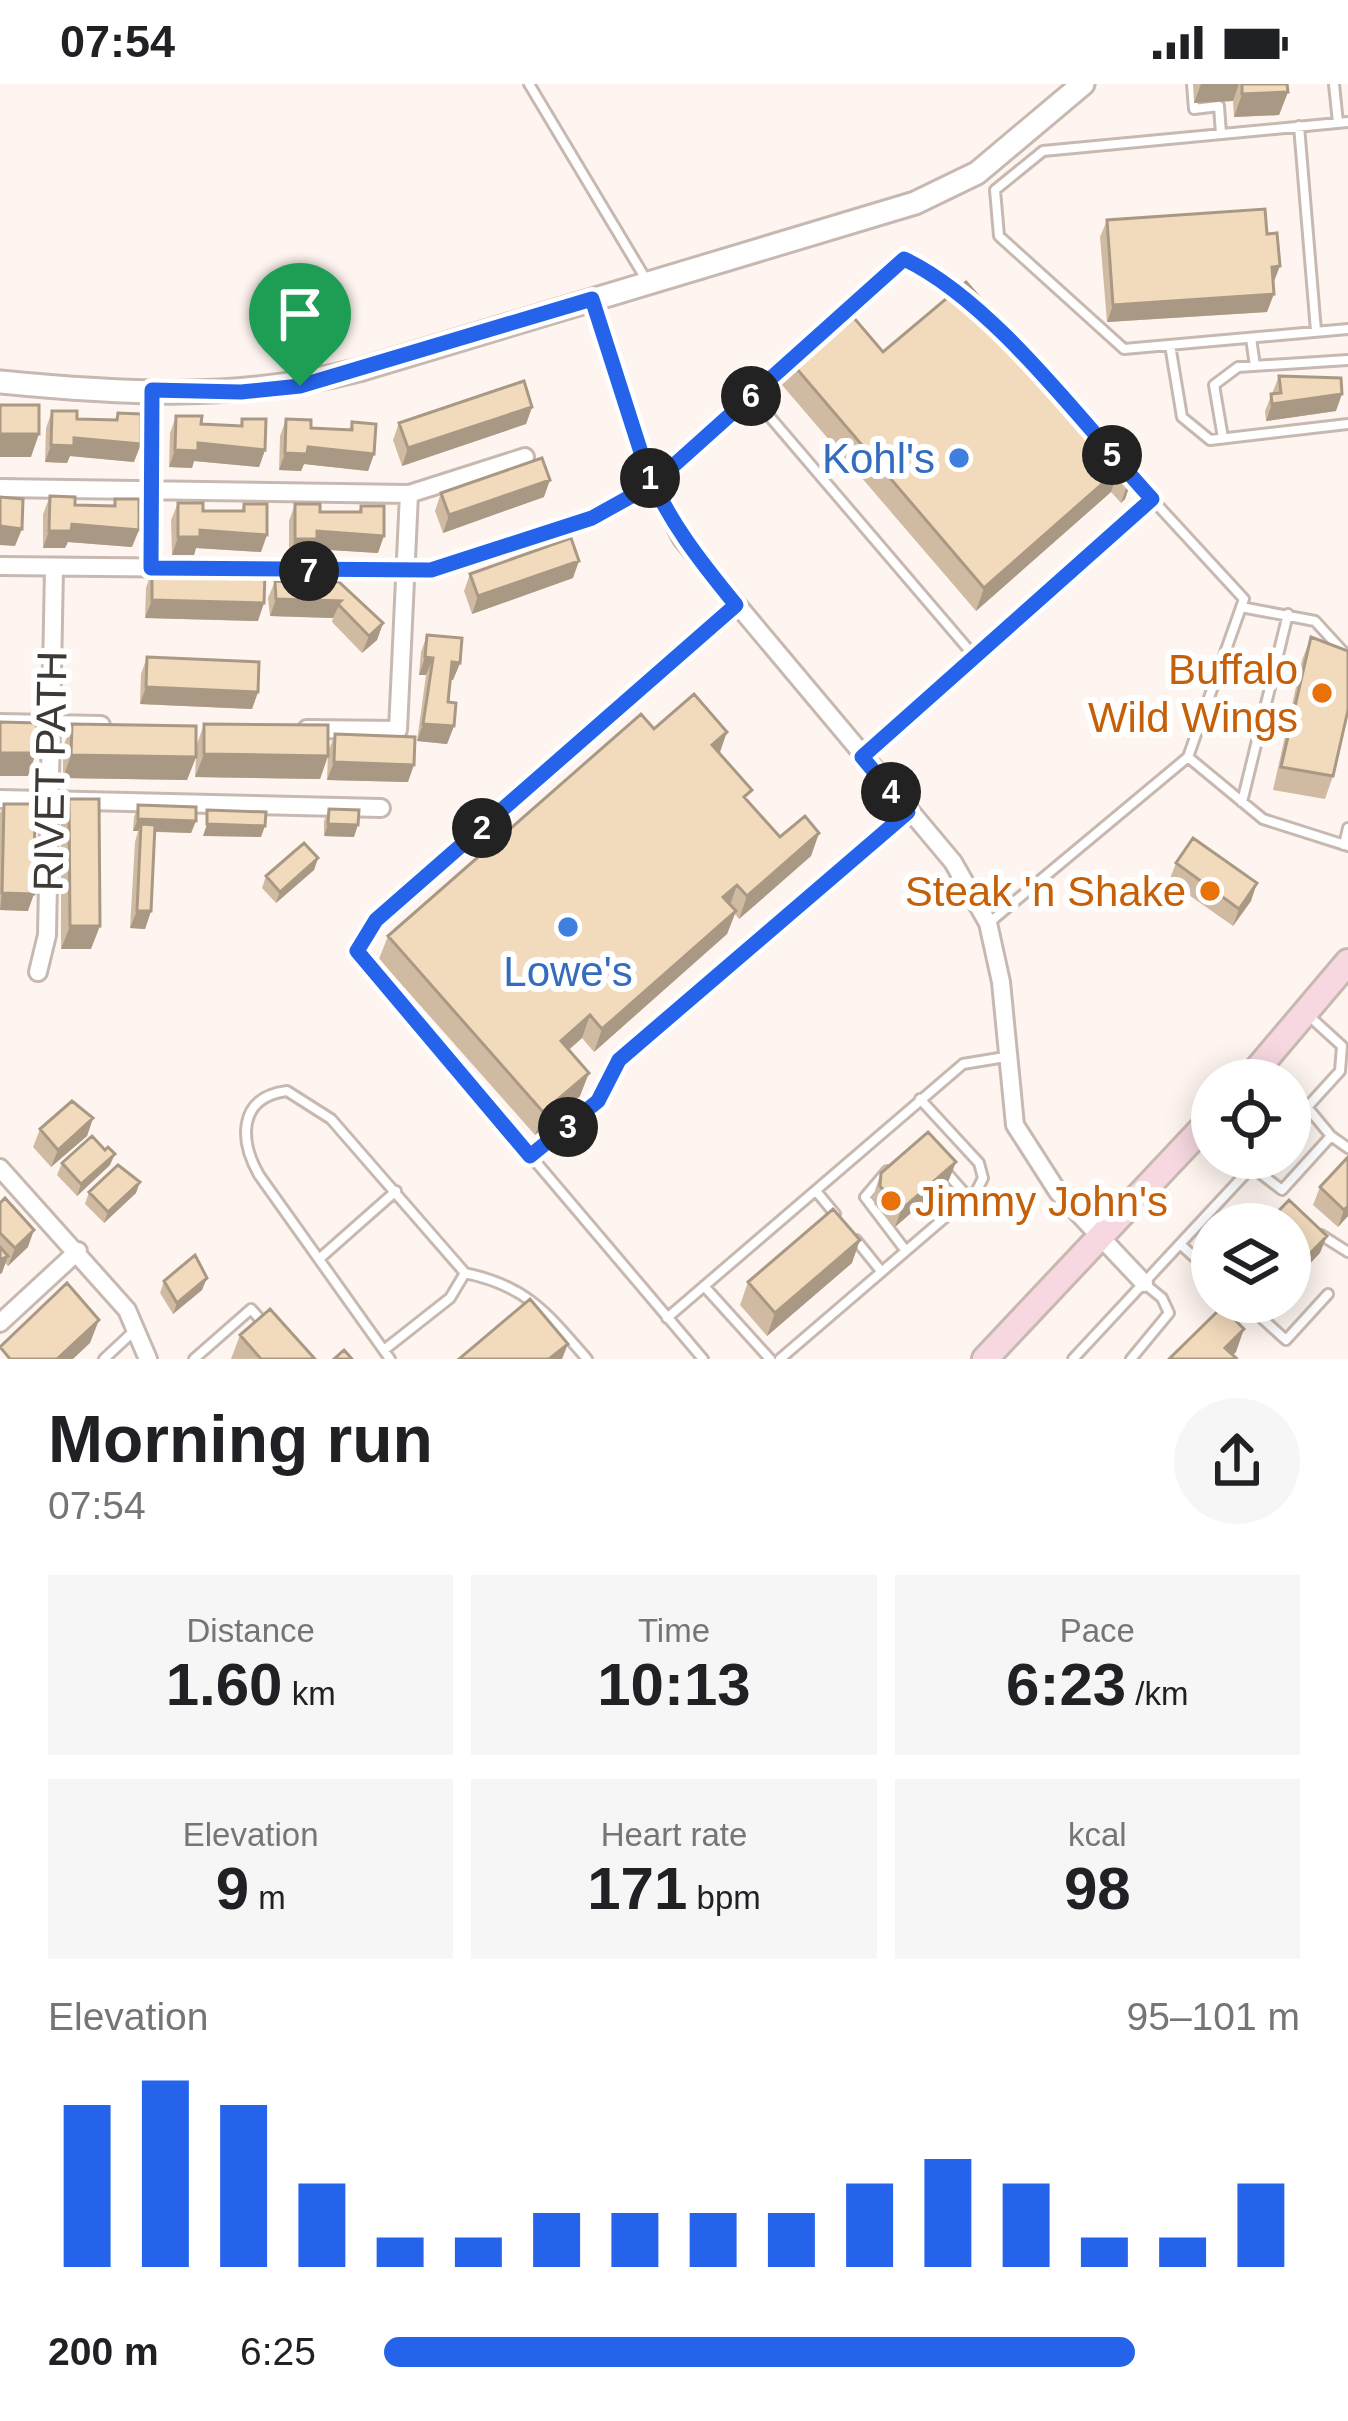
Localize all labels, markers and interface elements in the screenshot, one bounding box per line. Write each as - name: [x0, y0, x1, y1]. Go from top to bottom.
- text: 07:54: [60, 16, 175, 67]
- pin: [249, 263, 351, 386]
- icon: arrive: [267, 281, 333, 347]
- pin: 6: [721, 366, 781, 426]
- text: 6: [742, 377, 760, 414]
- pin: 5: [1082, 425, 1142, 485]
- place label: Kohl's: [822, 435, 935, 482]
- text: 5: [1103, 436, 1121, 473]
- marker: Kohl's: [946, 445, 972, 471]
- pin: 1: [620, 448, 680, 508]
- text: 1: [641, 459, 659, 496]
- pin: 7: [279, 541, 339, 601]
- text: 7: [300, 552, 318, 589]
- place label: Buffalo Wild Wings: [1088, 646, 1298, 741]
- street label: RIVET PATH: [24, 650, 76, 892]
- marker: Buffalo Wild Wings: [1309, 680, 1335, 706]
- pin: 4: [861, 762, 921, 822]
- text: 4: [882, 773, 900, 810]
- pin: 2: [452, 798, 512, 858]
- text: 2: [473, 809, 491, 846]
- place label: Steak 'n Shake: [905, 868, 1186, 915]
- marker: Steak 'n Shake: [1197, 878, 1223, 904]
- marker: Lowe's: [555, 914, 581, 940]
- place label: Lowe's: [503, 948, 633, 995]
- map controls: [1191, 1059, 1311, 1323]
- button: locate: [1191, 1059, 1311, 1179]
- pin: 3: [538, 1097, 598, 1157]
- text: 3: [559, 1108, 577, 1145]
- place label: Jimmy John's: [915, 1178, 1168, 1225]
- marker: Jimmy John's: [878, 1188, 904, 1214]
- button: layers: [1191, 1203, 1311, 1323]
- button: share: [1174, 1398, 1300, 1524]
- text: Morning run: [48, 1402, 433, 1476]
- text: 07:54: [48, 1484, 146, 1527]
- text: Distance: [186, 1612, 315, 1649]
- text: Time: [638, 1612, 710, 1649]
- text: Pace: [1060, 1612, 1135, 1649]
- text: 1.60: [166, 1651, 282, 1718]
- text: 10:13: [597, 1651, 751, 1718]
- text: 6:23: [1006, 1651, 1126, 1718]
- text: km: [282, 1675, 336, 1712]
- text: /km: [1126, 1675, 1189, 1712]
- text: Elevation: [183, 1816, 319, 1853]
- text: Heart rate: [601, 1816, 747, 1853]
- text: kcal: [1068, 1816, 1127, 1853]
- text: 9: [216, 1855, 249, 1922]
- text: 171: [587, 1855, 687, 1922]
- text: 98: [1064, 1855, 1131, 1922]
- text: m: [249, 1879, 286, 1916]
- text: bpm: [687, 1879, 761, 1916]
- text: Elevation: [48, 1995, 208, 2038]
- text: 95–101 m: [1127, 1995, 1300, 2038]
- text: 200 m: [48, 2330, 159, 2373]
- text: 6:25: [240, 2330, 316, 2373]

